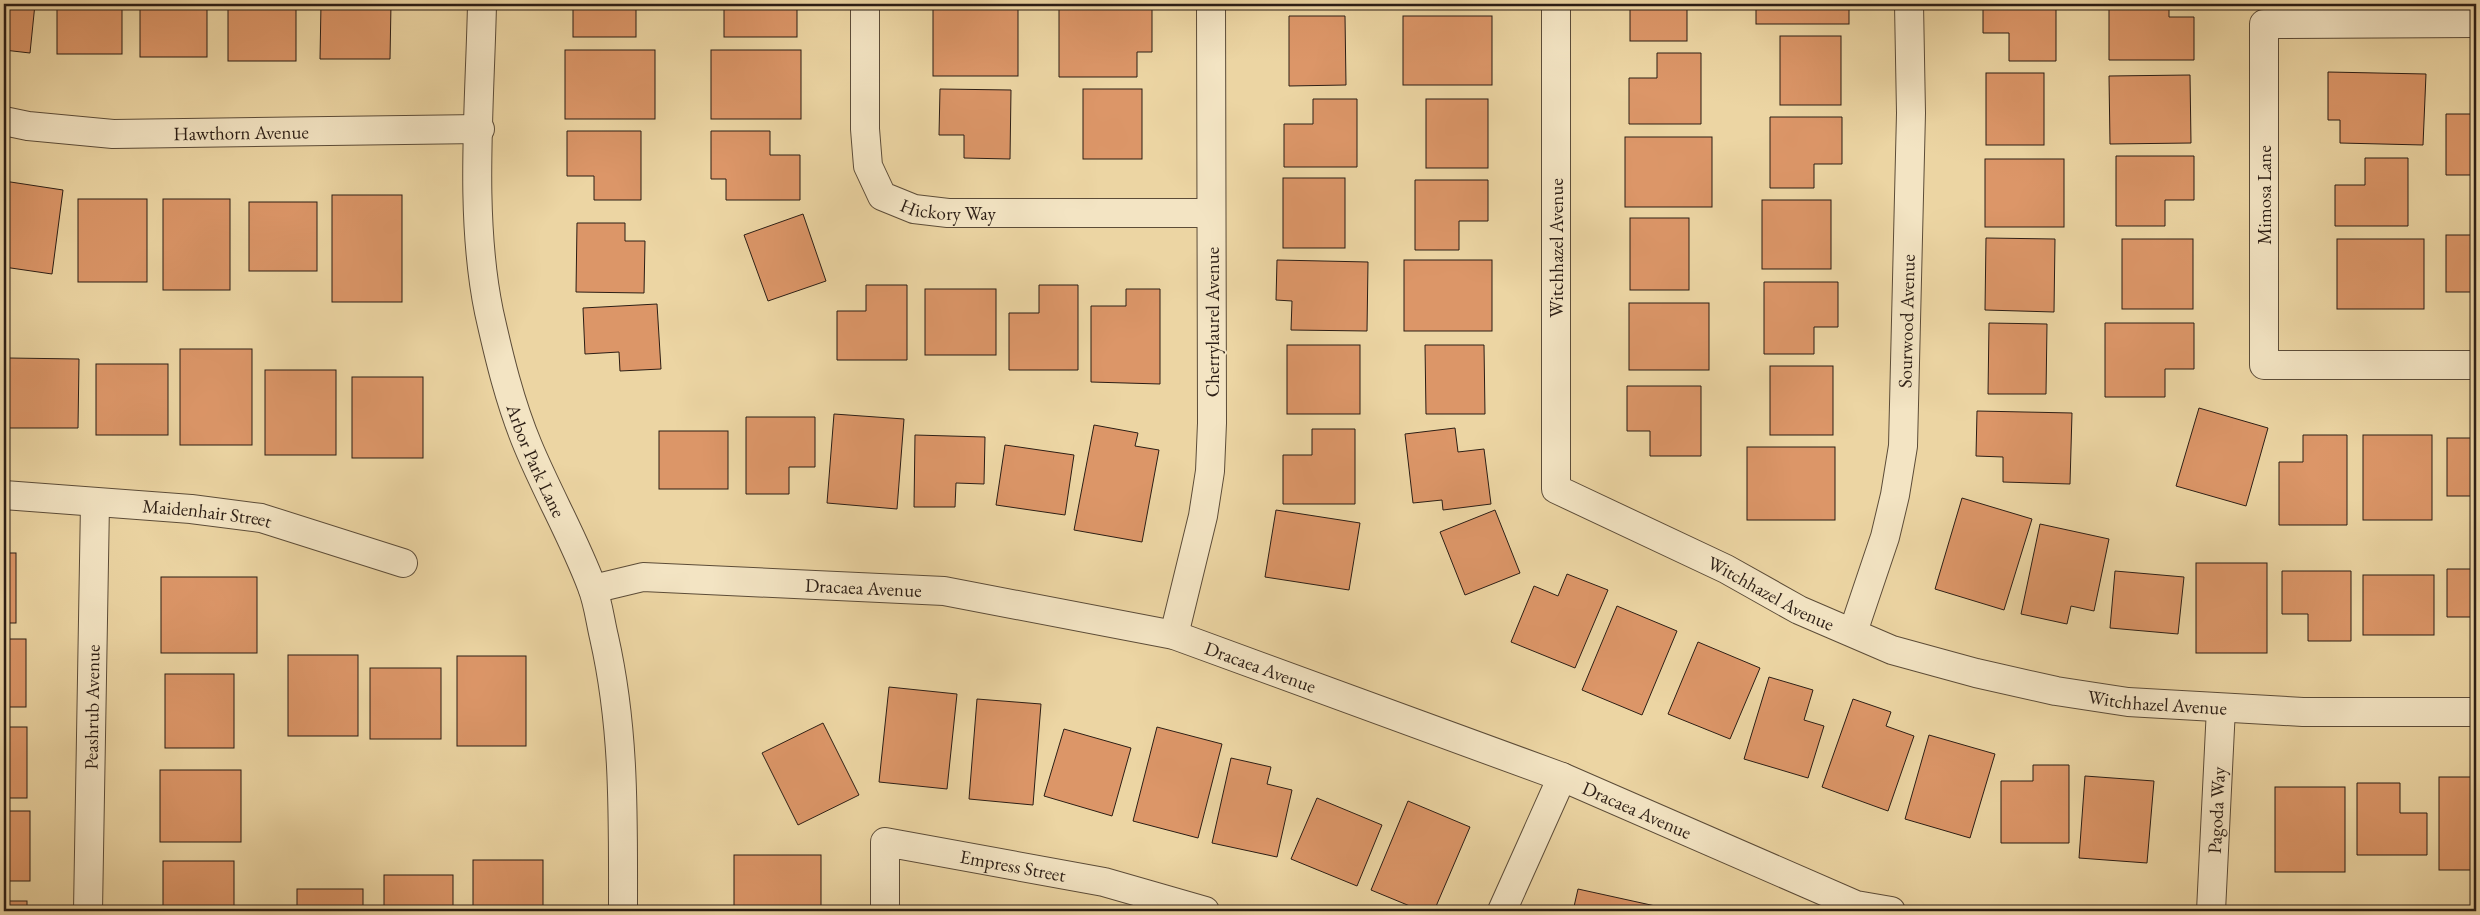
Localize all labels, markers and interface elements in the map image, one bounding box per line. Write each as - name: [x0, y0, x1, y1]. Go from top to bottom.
- street label: Hawthorn Avenue: [173, 119, 309, 146]
- street label: Mimosa Lane: [2252, 145, 2277, 245]
- street label: Witchhazel Avenue: [1544, 178, 1569, 318]
- street label: Hickory Way: [896, 193, 997, 226]
- street label: Cherrylaurel Avenue: [1200, 247, 1225, 397]
- street label: Sourwood Avenue: [1892, 254, 1921, 388]
- street label: Arbor Park Lane: [500, 400, 571, 522]
- street label: Maidenhair Street: [142, 493, 275, 534]
- street label: Witchhazel Avenue: [1703, 550, 1838, 637]
- street label: Dracaea Avenue: [804, 573, 922, 603]
- street label: Dracaea Avenue: [1201, 635, 1319, 699]
- street label: Peashrub Avenue: [78, 644, 106, 770]
- street label: Witchhazel Avenue: [2086, 684, 2228, 721]
- street label: Pagoda Way: [2202, 765, 2231, 854]
- street label: Dracaea Avenue: [1578, 775, 1695, 845]
- street label: Empress Street: [958, 844, 1068, 888]

